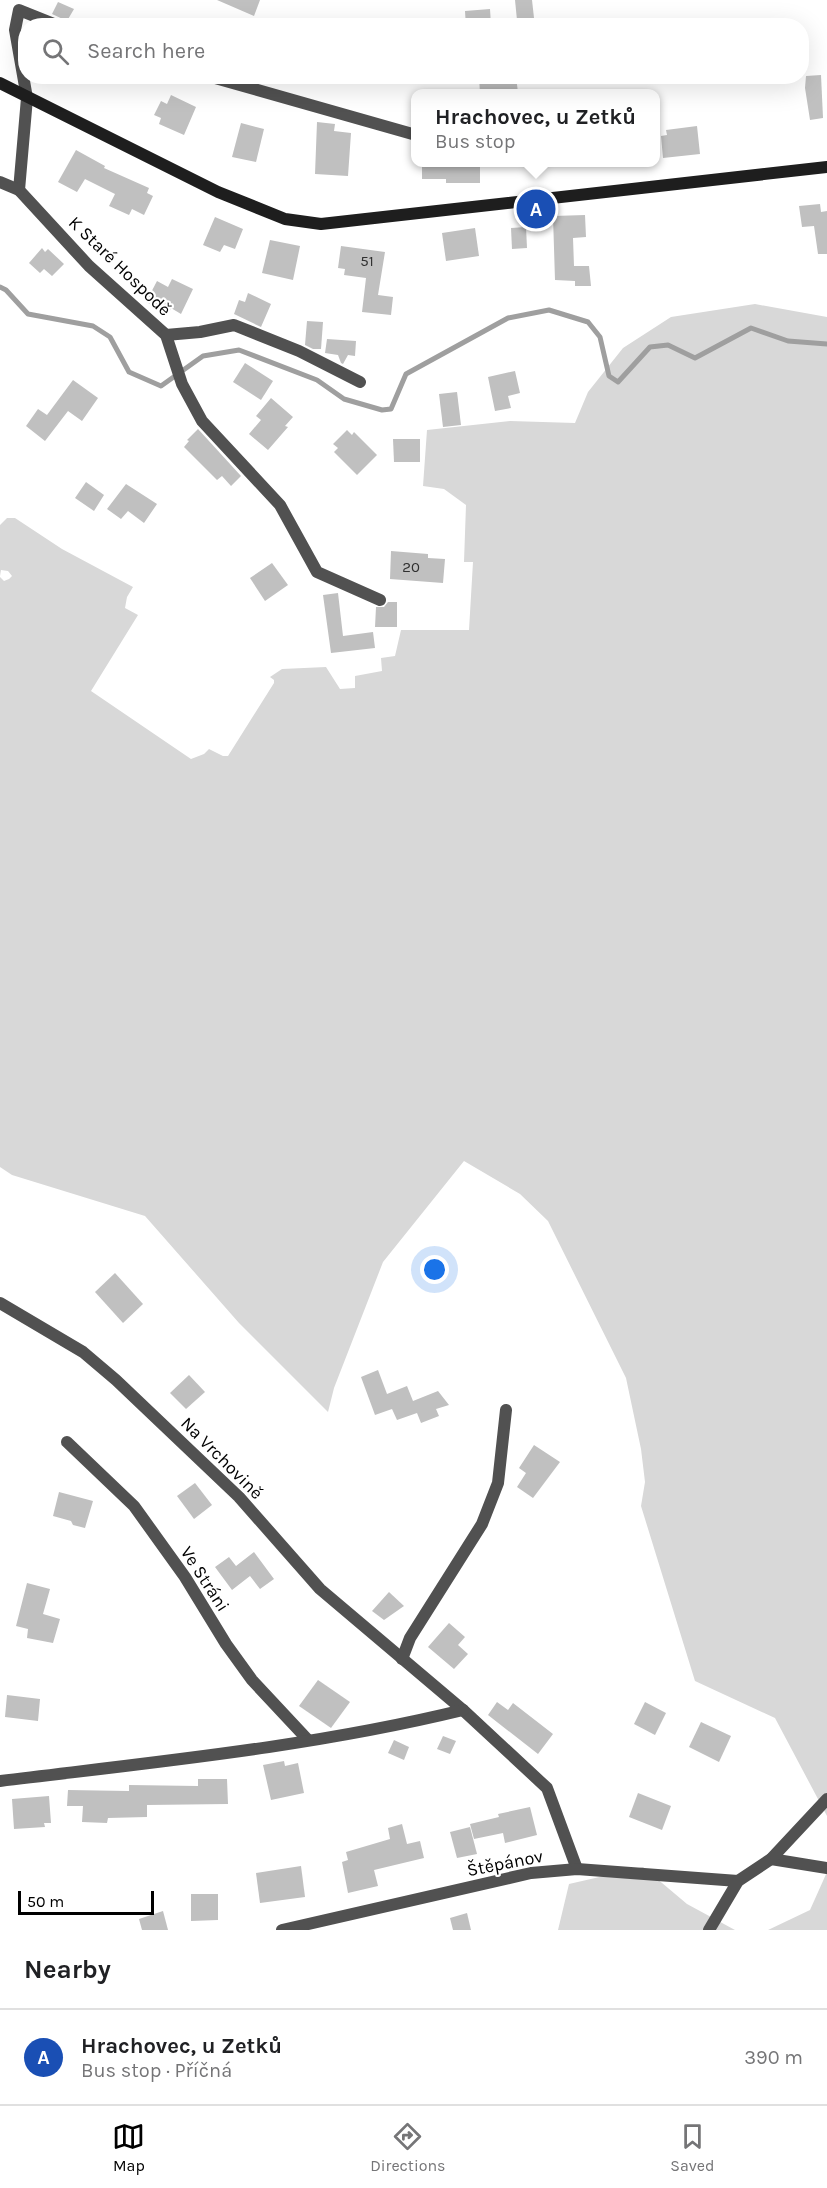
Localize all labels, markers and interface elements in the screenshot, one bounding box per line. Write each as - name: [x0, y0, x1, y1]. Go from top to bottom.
- search box: [18, 18, 809, 84]
- icon: search: [39, 35, 72, 68]
- text: Search here: [87, 38, 205, 64]
- popup: [411, 89, 660, 167]
- text: Hrachovec, u Zetků: [435, 104, 636, 130]
- text: Bus stop: [435, 130, 515, 153]
- pin: A: [516, 186, 556, 232]
- street label: K Staré Hospodě: [64, 211, 176, 321]
- house number: 51: [360, 252, 374, 270]
- house number: 20: [402, 558, 420, 576]
- your location: [420, 1255, 449, 1284]
- street label: Na Vrchovině: [176, 1412, 268, 1504]
- street label: Ve Stráni: [176, 1542, 234, 1616]
- street label: Štěpánov: [465, 1845, 545, 1881]
- scale bar: [18, 1888, 154, 1916]
- text: 50 m: [27, 1892, 64, 1911]
- text: Nearby: [24, 1954, 111, 1985]
- text: Hrachovec, u Zetků: [81, 2033, 282, 2059]
- text: A: [37, 2046, 50, 2069]
- text: 390 m: [744, 2046, 803, 2069]
- text: Bus stop · Příčná: [81, 2059, 232, 2082]
- tab: Map: [112, 2120, 145, 2175]
- tab: Directions: [370, 2120, 445, 2175]
- tab: Saved: [670, 2120, 715, 2175]

